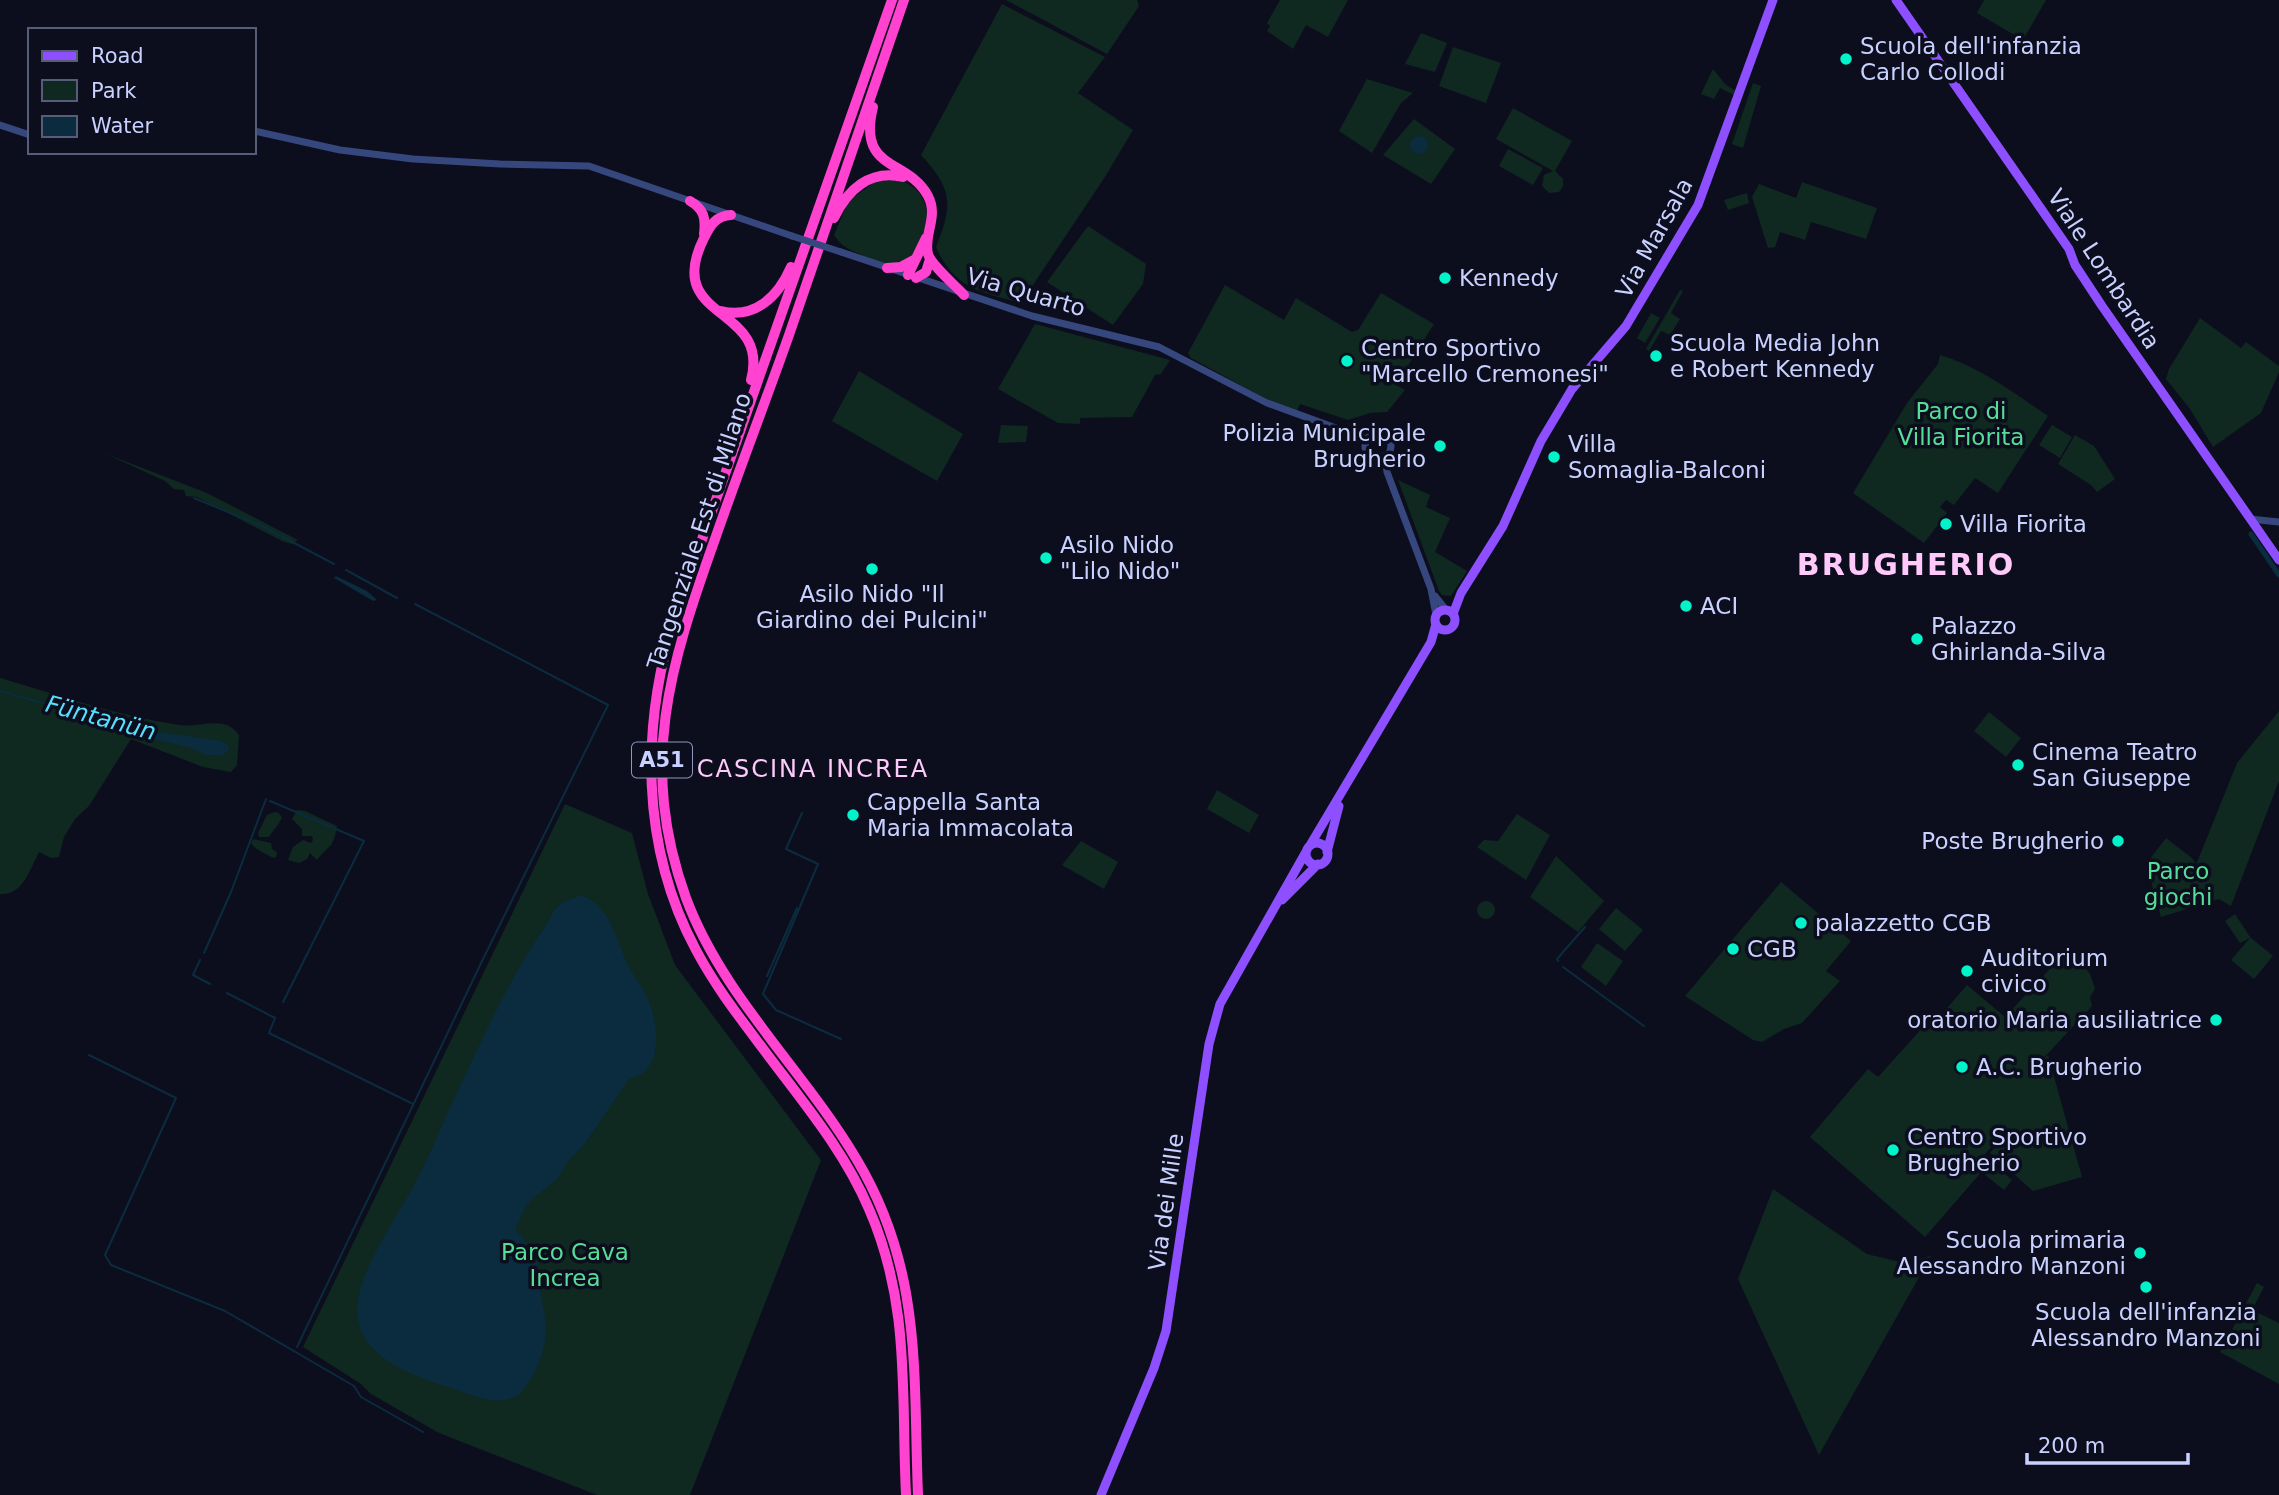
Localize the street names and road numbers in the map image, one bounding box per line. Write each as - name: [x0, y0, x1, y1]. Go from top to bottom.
- street label: Via Marsala: [1610, 174, 1698, 302]
- street label: Viale Lombardia: [2043, 184, 2165, 354]
- street label: Via Quarto: [964, 263, 1088, 321]
- street label: Tangenziale Est di Milano: [642, 389, 756, 673]
- road number: A51: [632, 742, 692, 778]
- street label: Via dei Mille: [1143, 1132, 1189, 1272]

